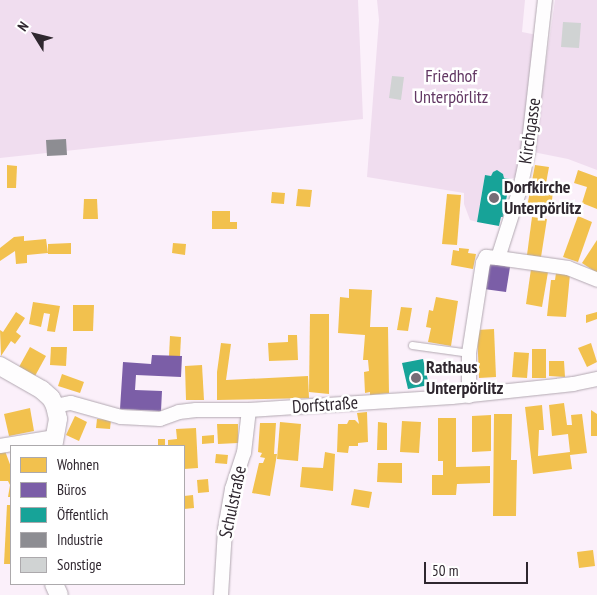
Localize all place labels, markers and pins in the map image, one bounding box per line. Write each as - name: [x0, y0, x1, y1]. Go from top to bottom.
- place label: Dorfkirche Unterpörlitz: [504, 177, 581, 220]
- marker: Dorfkirche Unterpörlitz: [488, 192, 500, 204]
- place label: Rathaus Unterpörlitz: [426, 357, 503, 399]
- marker: Rathaus Unterpörlitz: [410, 372, 422, 384]

